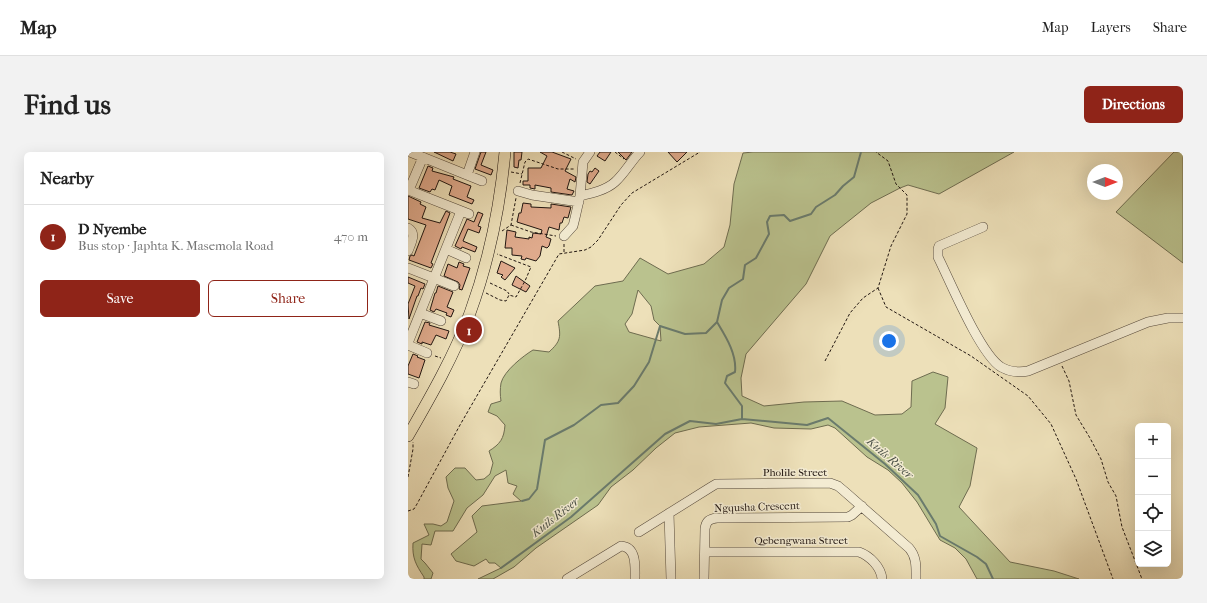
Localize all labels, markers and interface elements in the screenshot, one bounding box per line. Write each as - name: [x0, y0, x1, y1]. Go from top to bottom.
- text: Map: [20, 17, 56, 39]
- text: Map: [1042, 19, 1069, 36]
- text: Layers: [1091, 19, 1131, 36]
- text: Share: [1153, 19, 1187, 36]
- button: Directions: [1084, 86, 1183, 123]
- text: Find us: [24, 88, 111, 121]
- north arrow: [1087, 164, 1123, 200]
- text: Nearby: [40, 168, 94, 188]
- text: D Nyembe: [78, 220, 146, 238]
- text: 1: [51, 229, 55, 244]
- text: 470 m: [334, 229, 368, 244]
- text: Bus stop · Japhta K. Masemola Road: [78, 238, 274, 253]
- button: Save: [40, 280, 200, 317]
- button: Share: [208, 280, 368, 317]
- pin: 1: [456, 315, 482, 345]
- your location: [879, 331, 899, 351]
- map controls: [1135, 423, 1171, 567]
- button: +: [1135, 423, 1171, 459]
- water label: Kuils River: [863, 434, 917, 483]
- button: −: [1135, 459, 1171, 495]
- street label: Pholile Street: [763, 466, 827, 479]
- water label: Kuils River: [528, 493, 583, 541]
- button: locate: [1135, 495, 1171, 531]
- street label: Ngqusha Crescent: [714, 499, 800, 515]
- button: layers: [1135, 531, 1171, 567]
- street label: Qebengwana Street: [754, 534, 848, 547]

